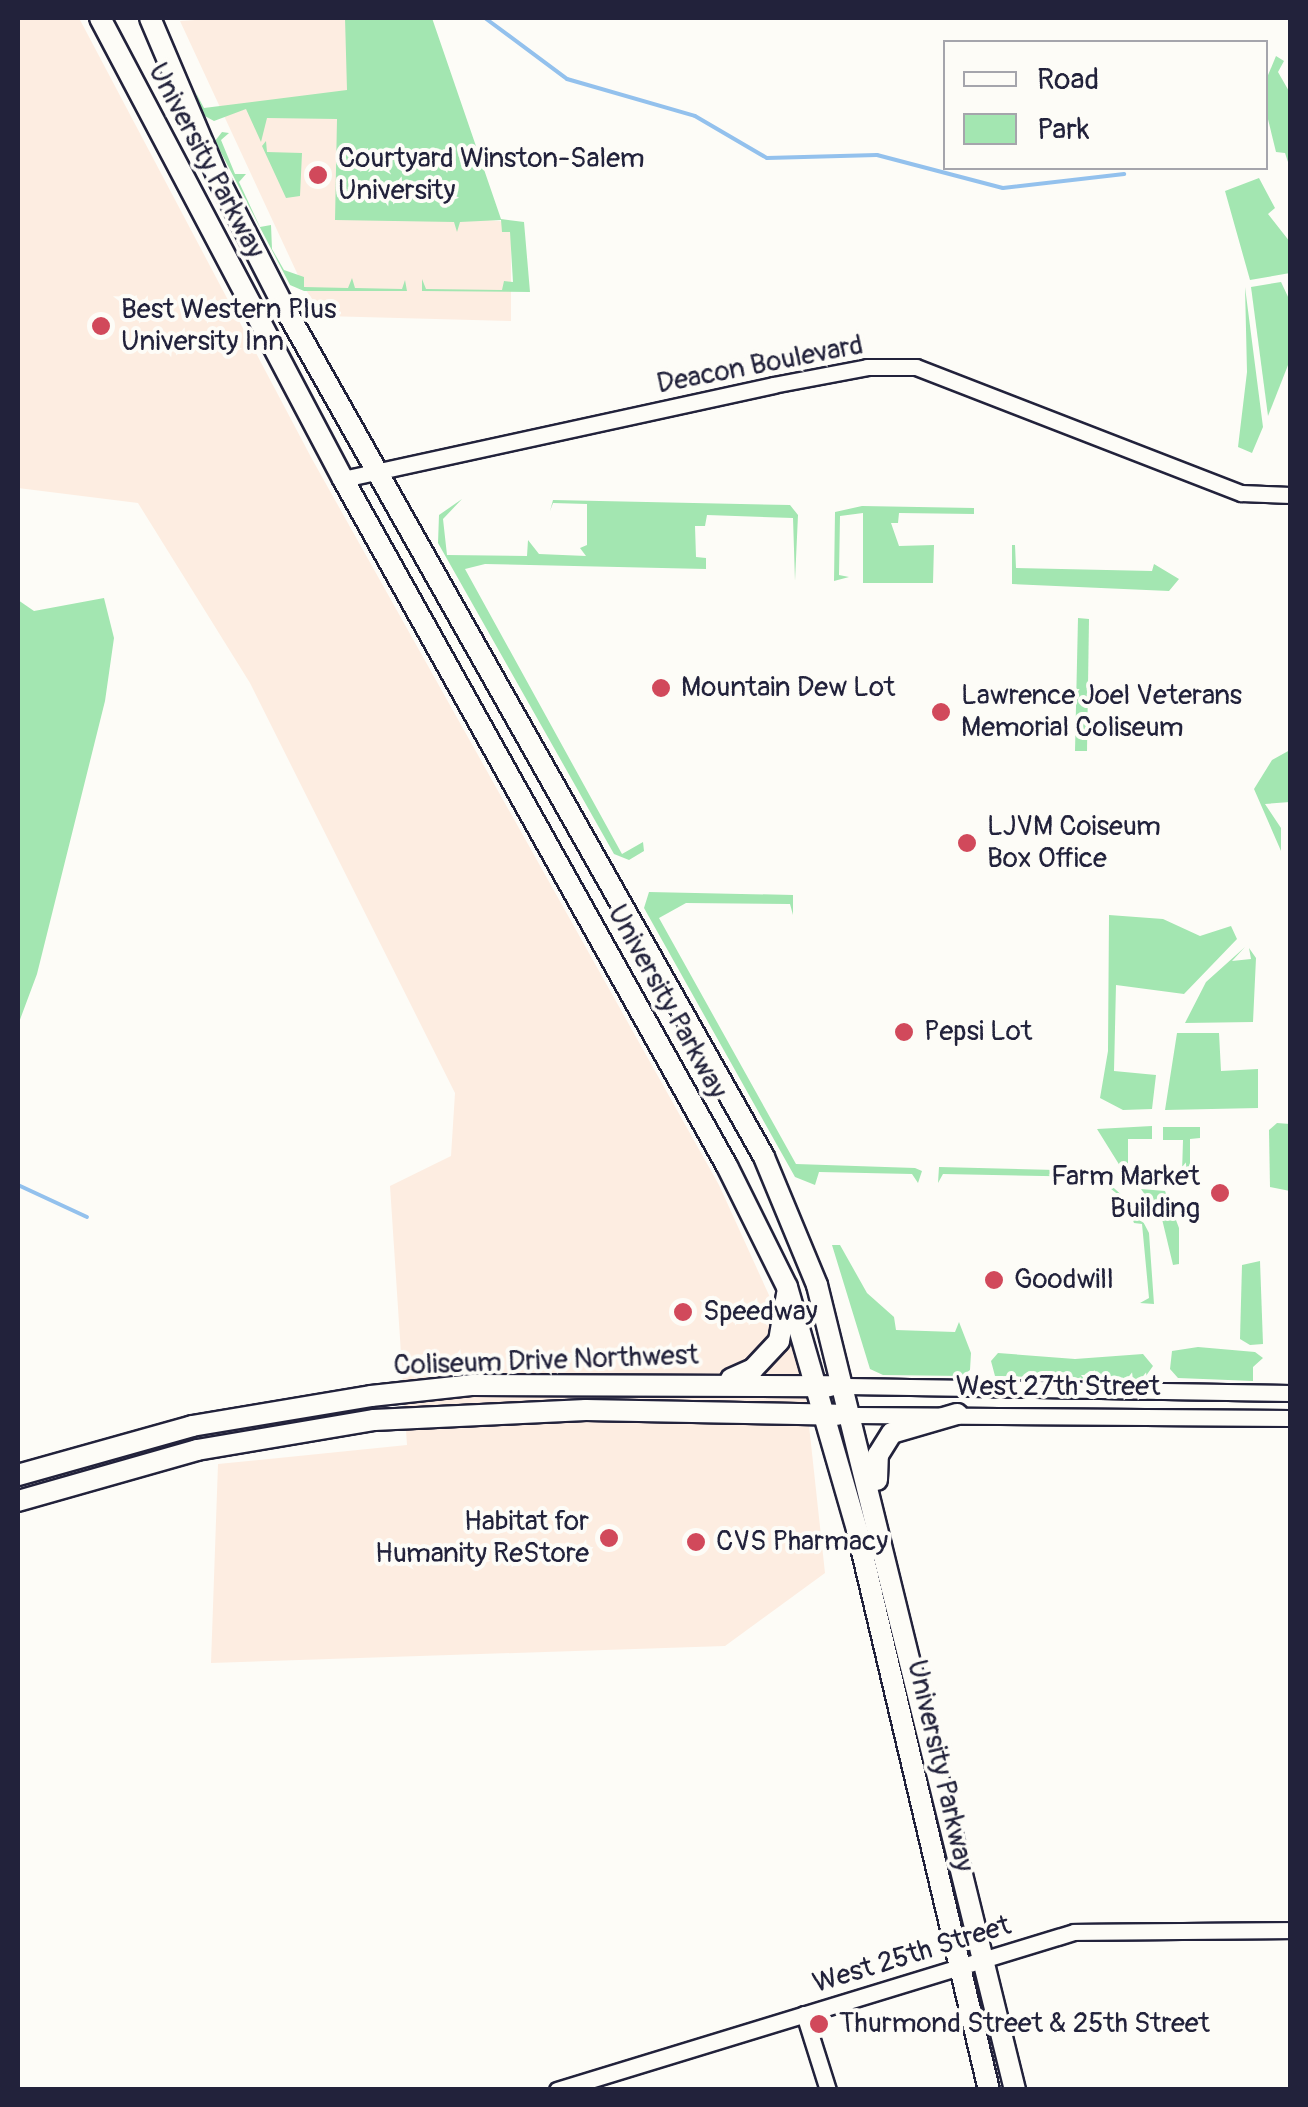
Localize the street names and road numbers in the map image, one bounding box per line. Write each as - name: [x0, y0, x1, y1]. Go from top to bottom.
- street label: University Parkway: [140, 58, 272, 264]
- street label: Deacon Boulevard: [654, 329, 866, 401]
- street label: University Parkway: [600, 899, 734, 1105]
- street label: Coliseum Drive Northwest: [393, 1339, 699, 1383]
- street label: West 27th Street: [956, 1370, 1160, 1404]
- street label: University Parkway: [899, 1657, 981, 1875]
- street label: West 25th Street: [809, 1909, 1015, 2001]

